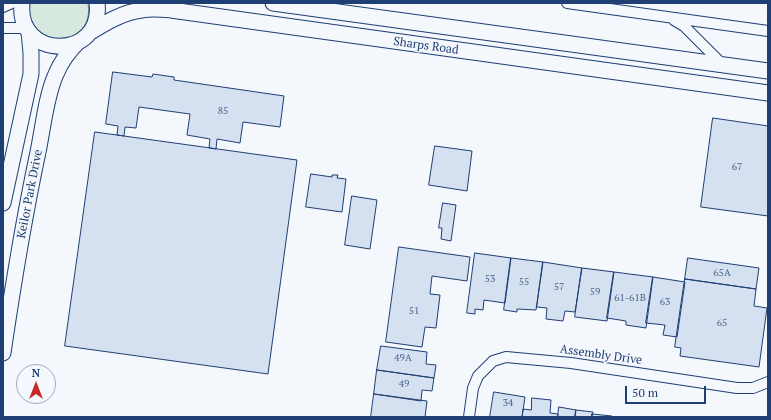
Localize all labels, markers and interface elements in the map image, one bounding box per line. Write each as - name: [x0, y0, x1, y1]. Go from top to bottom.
- street label: Sharps Road: [392, 34, 460, 58]
- house number: 85: [218, 105, 228, 117]
- street label: Keilor Park Drive: [14, 148, 46, 240]
- house number: 67: [732, 161, 742, 173]
- house number: 65A: [713, 267, 731, 279]
- house number: 53: [485, 273, 495, 285]
- house number: 55: [519, 276, 529, 288]
- house number: 57: [554, 281, 564, 293]
- house number: 59: [590, 286, 600, 298]
- house number: 61-61B: [614, 292, 646, 304]
- house number: 63: [660, 296, 670, 308]
- house number: 51: [409, 305, 419, 317]
- house number: 65: [717, 317, 727, 329]
- street label: Assembly Drive: [559, 342, 643, 368]
- house number: 49A: [394, 352, 412, 364]
- north arrow: [16, 364, 56, 404]
- text: N: [32, 366, 40, 380]
- house number: 49: [399, 378, 409, 390]
- scale bar: [627, 378, 708, 404]
- text: 50 m: [632, 385, 658, 400]
- house number: 34: [503, 397, 513, 409]

